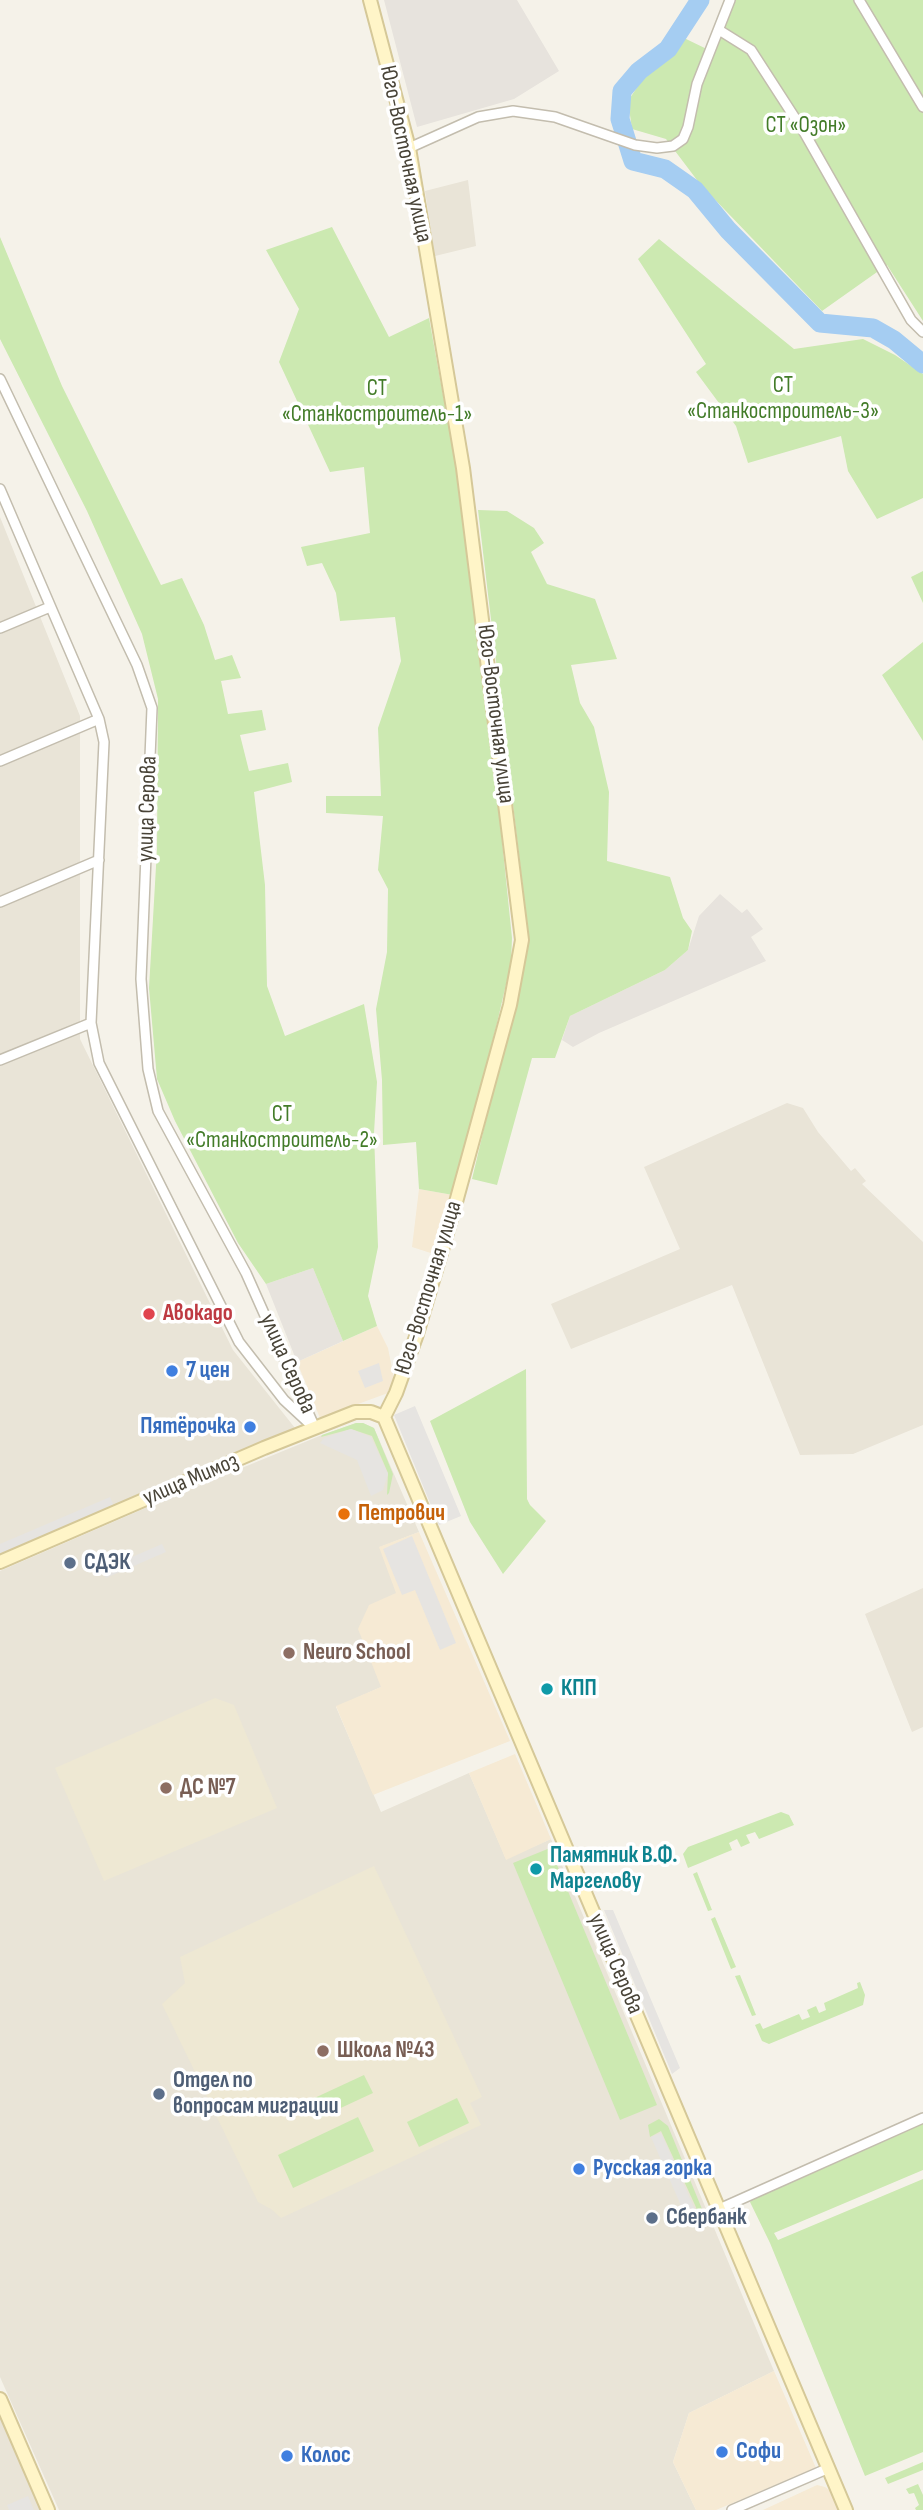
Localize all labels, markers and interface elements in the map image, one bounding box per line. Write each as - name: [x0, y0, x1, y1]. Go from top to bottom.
- street label: Юго-Восточная улица: [373, 63, 437, 245]
- park label: СТ «Озон»: [766, 112, 846, 140]
- park label: СТ «Станкостроитель-3»: [687, 372, 879, 426]
- park label: СТ «Станкостроитель-1»: [282, 375, 472, 429]
- street label: Юго-Восточная улица: [470, 623, 520, 805]
- street label: улица Серова: [132, 755, 164, 863]
- park label: СТ «Станкостроитель-2»: [186, 1101, 378, 1155]
- street label: Юго-Восточная улица: [389, 1198, 469, 1378]
- place label: Авокадо: [163, 1300, 233, 1328]
- marker: Авокадо: [141, 1306, 157, 1322]
- street label: улица Серова: [253, 1310, 321, 1418]
- place label: 7 цен: [186, 1357, 230, 1385]
- marker: 7 цен: [164, 1363, 180, 1379]
- place label: Пятёрочка: [140, 1413, 236, 1441]
- marker: Пятёрочка: [242, 1419, 258, 1435]
- street label: улица Мимоз: [139, 1448, 243, 1512]
- place label: Петрович: [358, 1500, 445, 1528]
- marker: Петрович: [336, 1506, 352, 1522]
- place label: СДЭК: [84, 1549, 130, 1577]
- marker: СДЭК: [62, 1555, 78, 1571]
- place label: Neuro School: [303, 1639, 411, 1667]
- marker: Neuro School: [281, 1645, 297, 1661]
- place label: КПП: [561, 1675, 597, 1703]
- marker: КПП: [539, 1681, 555, 1697]
- place label: ДС №7: [180, 1774, 236, 1802]
- marker: ДС №7: [158, 1780, 174, 1796]
- place label: Памятник В.Ф. Маргелову: [550, 1842, 677, 1896]
- marker: Памятник В.Ф. Маргелову: [528, 1861, 544, 1877]
- street label: улица Серова: [582, 1910, 648, 2018]
- place label: Школа №43: [337, 2037, 434, 2065]
- marker: Школа №43: [315, 2043, 331, 2059]
- place label: Отдел по вопросам миграции: [173, 2067, 338, 2121]
- marker: Отдел по вопросам миграции: [151, 2086, 167, 2102]
- place label: Русская горка: [593, 2155, 712, 2183]
- marker: Русская горка: [571, 2161, 587, 2177]
- place label: Сбербанк: [666, 2204, 747, 2232]
- marker: Сбербанк: [644, 2210, 660, 2226]
- place label: Софи: [736, 2438, 781, 2466]
- place label: Колос: [301, 2442, 351, 2470]
- marker: Софи: [714, 2444, 730, 2460]
- marker: Колос: [279, 2448, 295, 2464]

